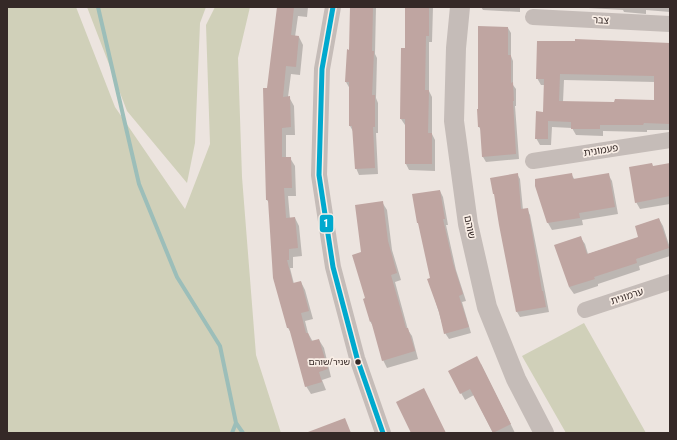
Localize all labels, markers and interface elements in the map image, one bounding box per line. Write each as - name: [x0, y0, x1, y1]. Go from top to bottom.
- street label: צבר: [593, 14, 610, 26]
- street label: פעמונית: [583, 142, 619, 158]
- line badge: 1: [319, 214, 334, 233]
- street label: שוהם: [462, 214, 478, 240]
- text: 1: [323, 217, 329, 230]
- street label: ערמונית: [609, 286, 645, 306]
- place label: שניר/שוהם: [309, 357, 350, 367]
- marker: שניר/שוהם: [353, 357, 363, 367]

